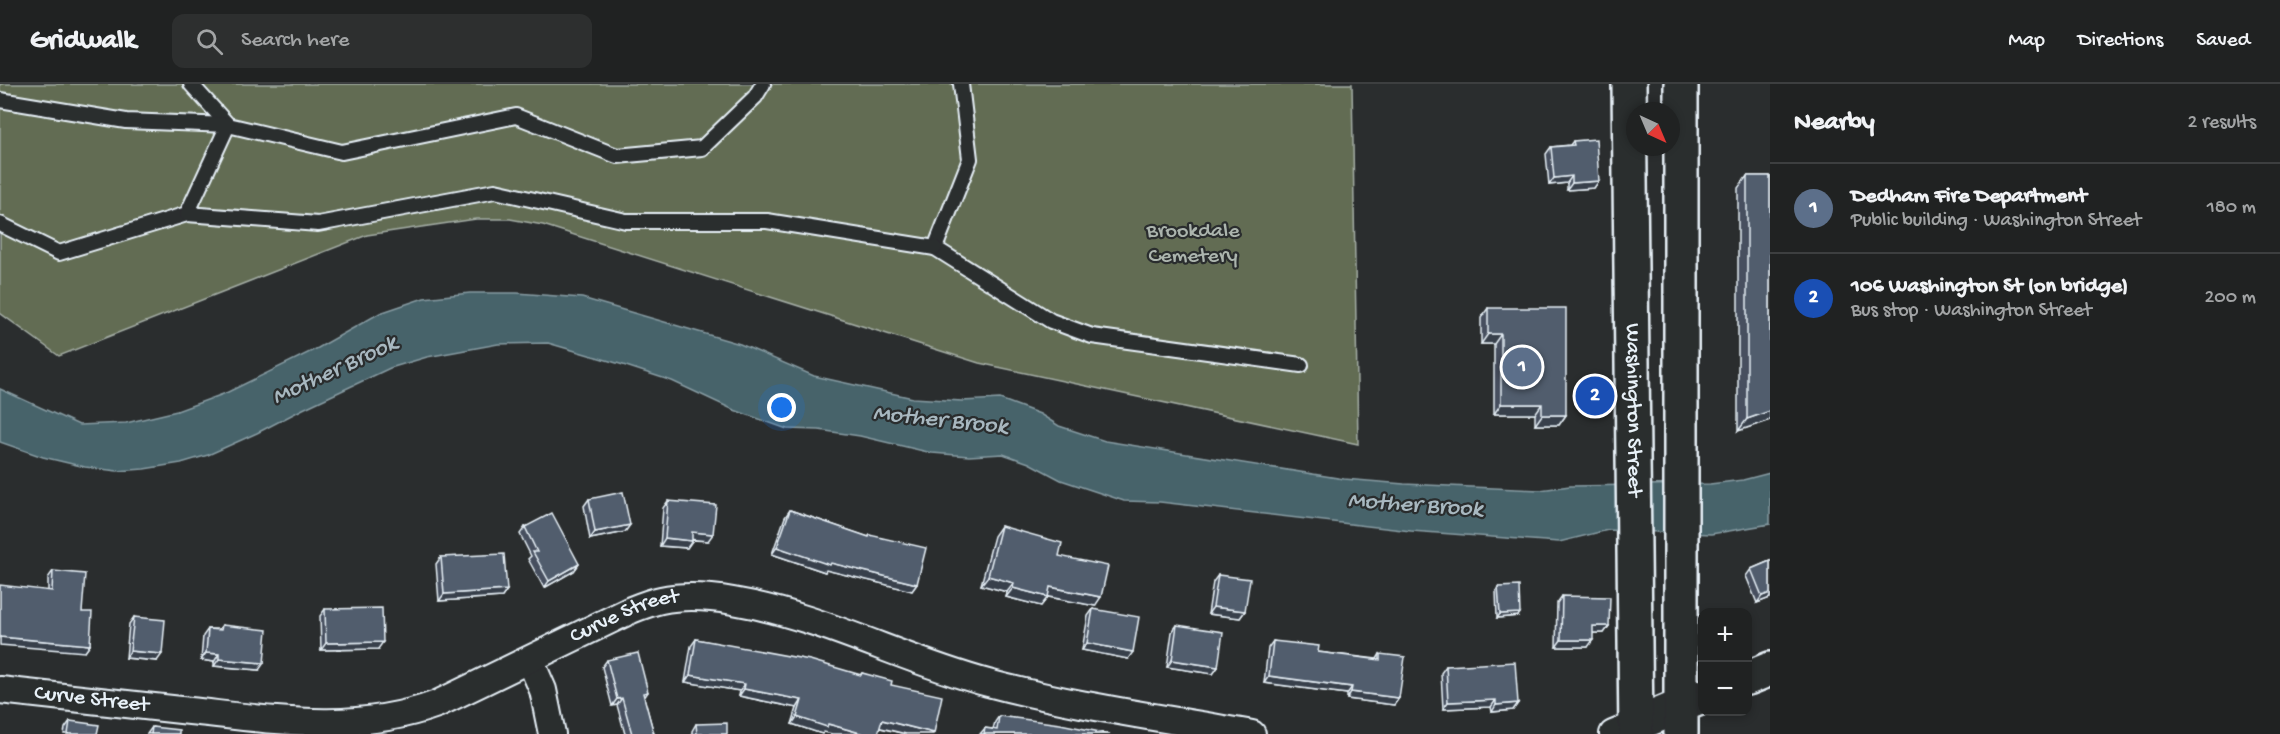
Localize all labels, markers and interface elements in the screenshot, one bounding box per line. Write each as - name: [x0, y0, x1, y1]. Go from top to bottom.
- search box: [172, 14, 592, 68]
- text: Gridwalk: [30, 25, 136, 58]
- icon: search: [193, 25, 226, 58]
- text: Search here: [241, 28, 349, 54]
- text: Map: [2008, 29, 2045, 54]
- text: Directions: [2078, 29, 2163, 54]
- text: Saved: [2196, 29, 2250, 54]
- north arrow: [1626, 102, 1680, 156]
- text: Nearby: [1794, 108, 1875, 139]
- text: 2 results: [2187, 112, 2256, 135]
- text: Dedham Fire Department: [1851, 184, 2087, 210]
- text: 1: [1809, 197, 1818, 220]
- text: 180 m: [2207, 197, 2256, 220]
- text: Public building · Washington Street: [1851, 210, 2141, 233]
- park label: Brookdale Cemetery: [1146, 219, 1240, 270]
- text: 106 Washington St (on bridge): [1851, 274, 2128, 300]
- text: 2: [1809, 287, 1818, 310]
- text: 200 m: [2205, 287, 2256, 310]
- text: Bus stop · Washington Street: [1851, 300, 2092, 323]
- street label: Washington Street: [1619, 323, 1646, 499]
- water label: Mother Brook: [268, 328, 404, 413]
- pin: 1: [1502, 344, 1541, 390]
- pin: 2: [1576, 374, 1614, 418]
- your location: [767, 393, 796, 422]
- water label: Mother Brook: [871, 400, 1011, 443]
- water label: Mother Brook: [1347, 487, 1486, 525]
- street label: Curve Street: [566, 584, 682, 650]
- map controls: [1698, 608, 1752, 716]
- button: +: [1698, 608, 1752, 662]
- button: −: [1698, 662, 1752, 716]
- street label: Curve Street: [33, 681, 152, 720]

